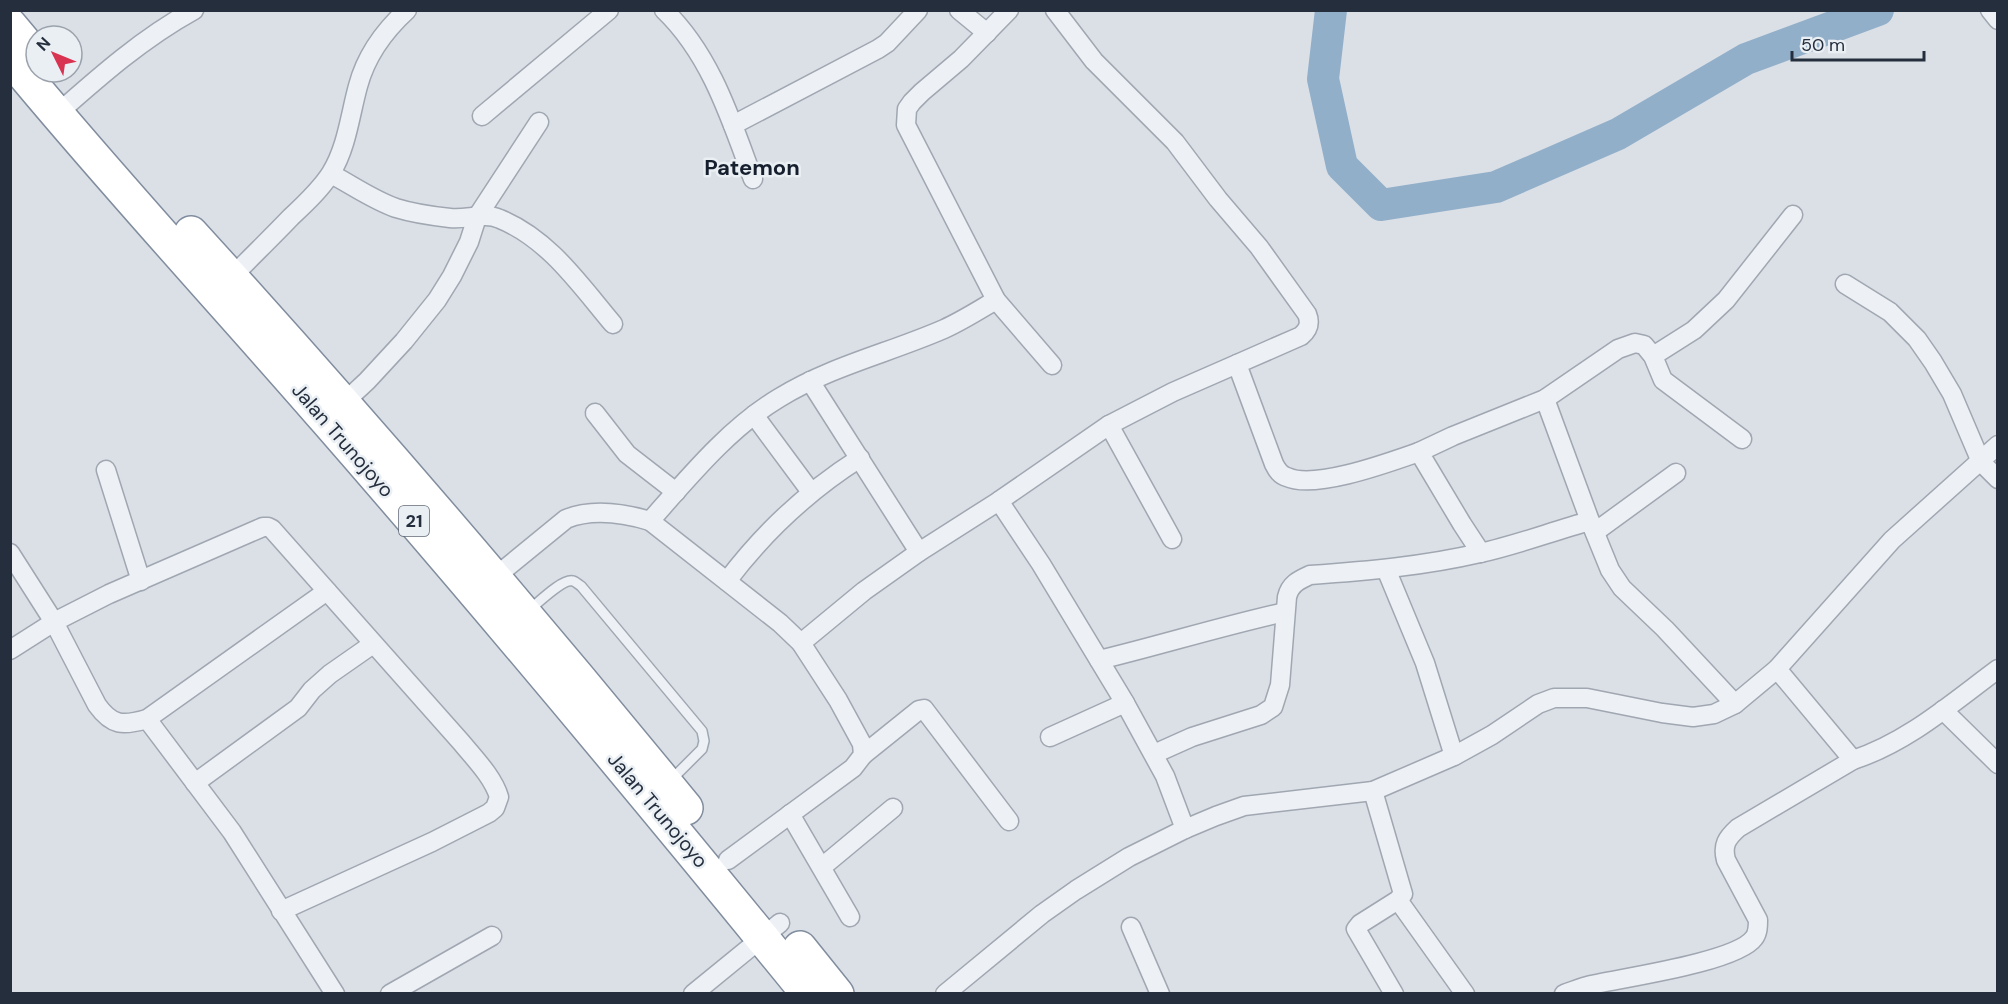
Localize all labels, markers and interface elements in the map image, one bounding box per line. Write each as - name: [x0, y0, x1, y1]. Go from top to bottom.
- north arrow: [24, 24, 84, 84]
- scale bar: [1792, 24, 1924, 62]
- text: N: [32, 33, 55, 56]
- text: 50 m: [1801, 33, 1845, 57]
- district label: Patemon: [704, 153, 800, 182]
- street label: Jalan Trunojoyo: [286, 377, 400, 503]
- road number: 21: [399, 506, 429, 536]
- street label: Jalan Trunojoyo: [602, 747, 714, 873]

